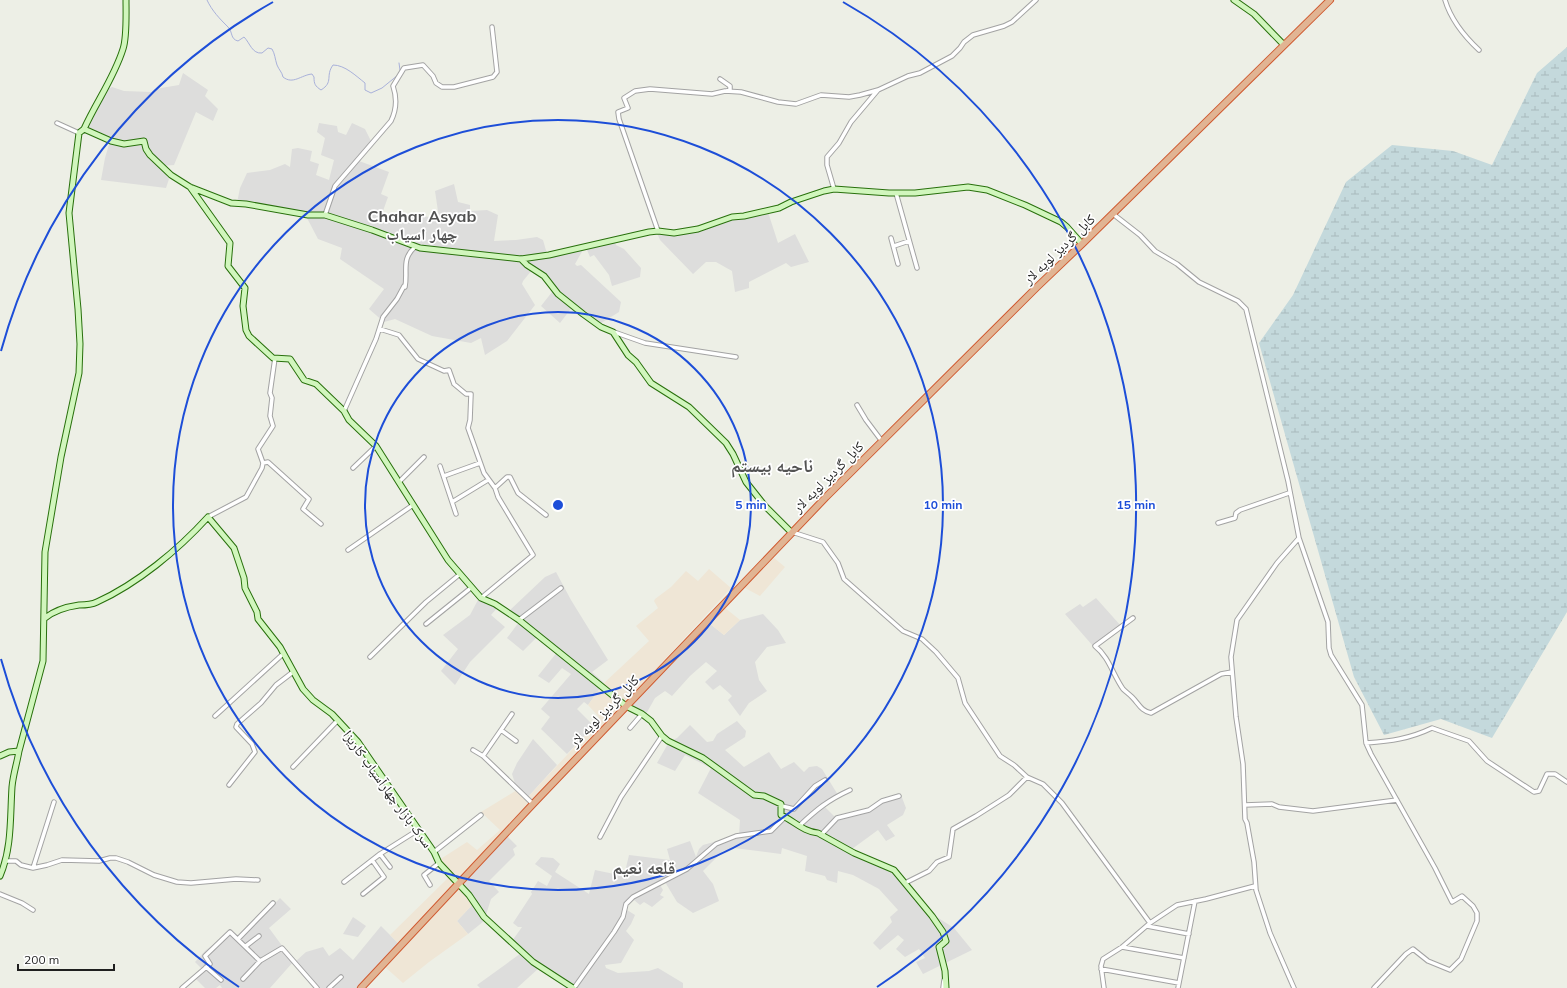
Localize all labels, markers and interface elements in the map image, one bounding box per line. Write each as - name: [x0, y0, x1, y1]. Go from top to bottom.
- district label: Chahar Asyab چهار اسیاب: [368, 206, 477, 244]
- street label: کابل گردیز لویه لار: [1018, 210, 1099, 289]
- street label: کابل گردیز لویه لار: [788, 437, 868, 517]
- district label: ناحیه بیستم: [731, 454, 813, 478]
- text: 5 min: [735, 497, 767, 512]
- text: 10 min: [924, 497, 962, 512]
- text: 15 min: [1117, 497, 1155, 512]
- centre of rings: [551, 498, 565, 512]
- street label: کابل گردیز لویه لار: [564, 671, 643, 752]
- street label: سرک بازار چهارآسیاب کاریزا: [339, 727, 437, 851]
- district label: قلعه نعيم: [613, 856, 675, 880]
- scale bar: [18, 946, 114, 972]
- text: 200 m: [24, 952, 59, 967]

